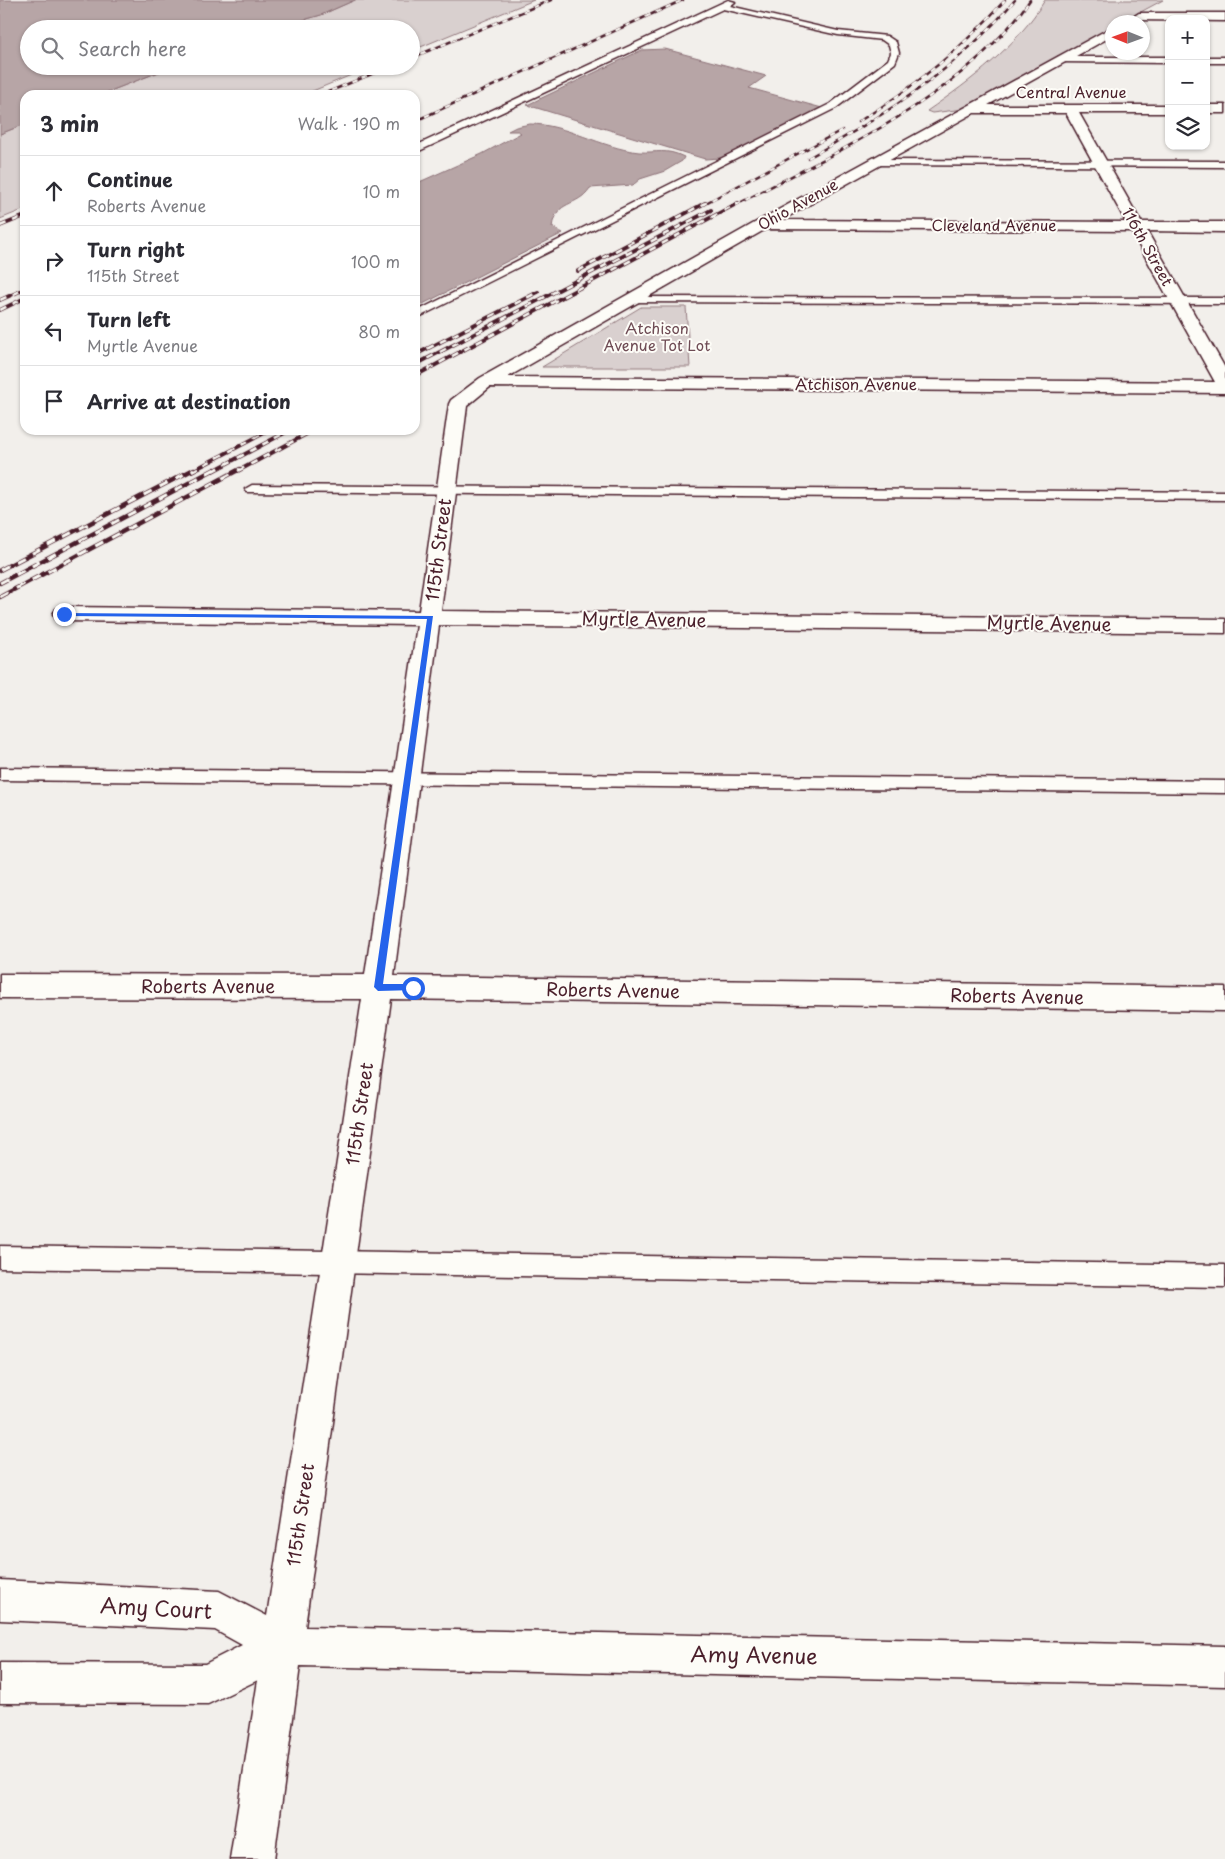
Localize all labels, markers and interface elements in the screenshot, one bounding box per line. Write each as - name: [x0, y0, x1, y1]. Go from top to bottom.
- north arrow: [1105, 15, 1150, 60]
- map controls: [1165, 15, 1210, 150]
- button: +: [1165, 15, 1210, 60]
- search box: [20, 20, 420, 75]
- icon: search: [38, 34, 66, 62]
- text: Search here: [78, 34, 187, 62]
- button: −: [1165, 60, 1210, 105]
- street label: Central Avenue: [1015, 80, 1127, 103]
- button: layers: [1165, 105, 1210, 150]
- text: 3 min: [40, 107, 99, 139]
- text: Walk · 190 m: [298, 111, 400, 135]
- text: Continue: [87, 165, 173, 193]
- street label: Ohio Avenue: [753, 172, 842, 235]
- icon: ahead: [40, 177, 68, 205]
- text: 10 m: [363, 179, 400, 203]
- text: Roberts Avenue: [87, 193, 206, 217]
- street label: 116th Street: [1117, 203, 1179, 290]
- street label: Cleveland Avenue: [931, 213, 1057, 236]
- text: Turn right: [87, 235, 185, 263]
- icon: right: [40, 247, 68, 275]
- text: 100 m: [351, 249, 400, 273]
- text: 115th Street: [87, 263, 179, 287]
- text: Turn left: [87, 305, 171, 333]
- park label: Atchison Avenue Tot Lot: [604, 316, 710, 356]
- icon: left: [40, 317, 68, 345]
- text: 80 m: [358, 319, 400, 343]
- text: Myrtle Avenue: [87, 333, 198, 357]
- street label: Atchison Avenue: [795, 372, 917, 395]
- icon: arrive: [40, 387, 68, 415]
- text: Arrive at destination: [87, 387, 291, 415]
- street label: 115th Street: [418, 497, 457, 603]
- route end: [53, 603, 76, 626]
- street label: Myrtle Avenue: [581, 604, 707, 633]
- street label: Myrtle Avenue: [986, 608, 1112, 637]
- street label: Roberts Avenue: [141, 972, 275, 999]
- street label: Roberts Avenue: [546, 975, 680, 1004]
- route start: [402, 977, 425, 1000]
- street label: Roberts Avenue: [950, 981, 1084, 1010]
- street label: 115th Street: [338, 1060, 379, 1167]
- street label: 115th Street: [279, 1461, 320, 1568]
- street label: Amy Court: [99, 1588, 213, 1626]
- street label: Amy Avenue: [690, 1637, 818, 1671]

